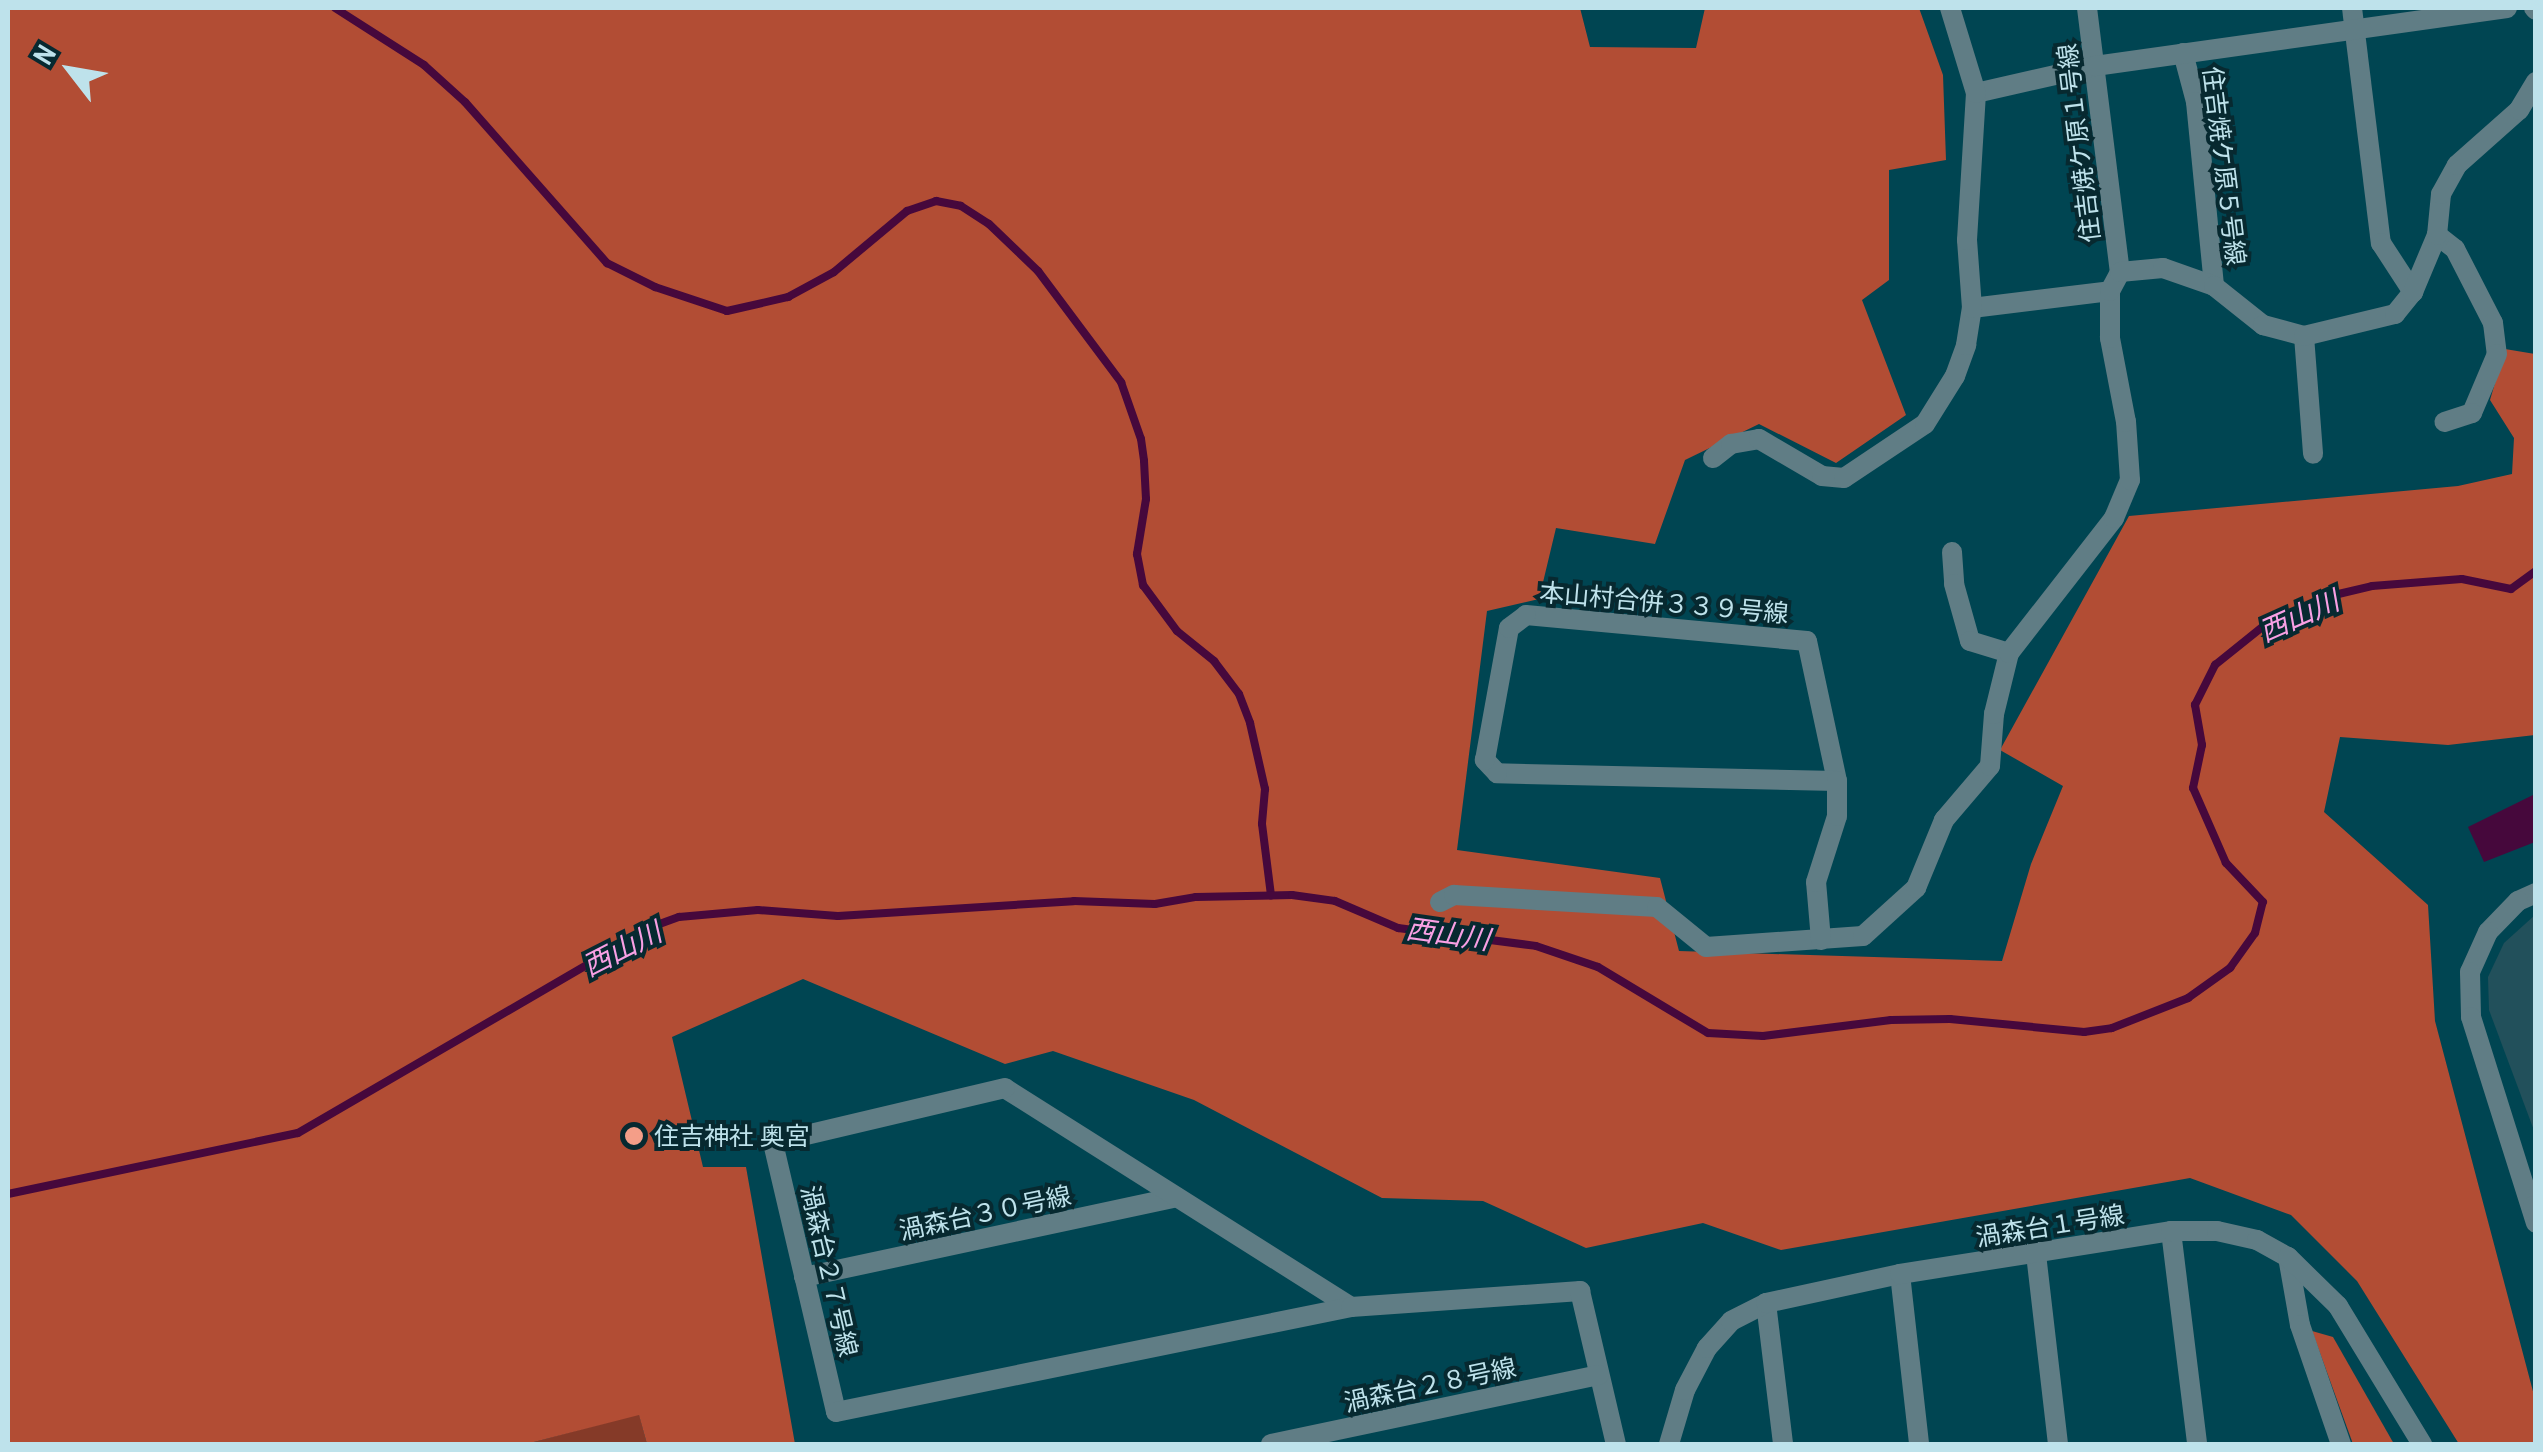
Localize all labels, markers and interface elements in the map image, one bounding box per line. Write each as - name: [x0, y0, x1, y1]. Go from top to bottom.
- north arrow: [20, 20, 120, 120]
- text: N: [24, 38, 65, 71]
- street label: 住吉焼ケ原１号線: [2052, 42, 2106, 244]
- street label: 住吉焼ケ原５号線: [2197, 65, 2251, 267]
- street label: 本山村合併３３９号線: [1538, 577, 1790, 629]
- water label: 西山川: [2254, 584, 2344, 648]
- water label: 西山川: [1404, 912, 1492, 956]
- water label: 西山川: [577, 915, 667, 983]
- place label: 住吉神社 奥宮: [654, 1121, 810, 1151]
- marker: 住吉神社 奥宮: [623, 1125, 645, 1147]
- street label: 渦森台３０号線: [896, 1180, 1074, 1246]
- street label: 渦森台２７号線: [795, 1182, 863, 1360]
- street label: 渦森台１号線: [1974, 1199, 2126, 1253]
- street label: 渦森台２８号線: [1341, 1352, 1519, 1418]

